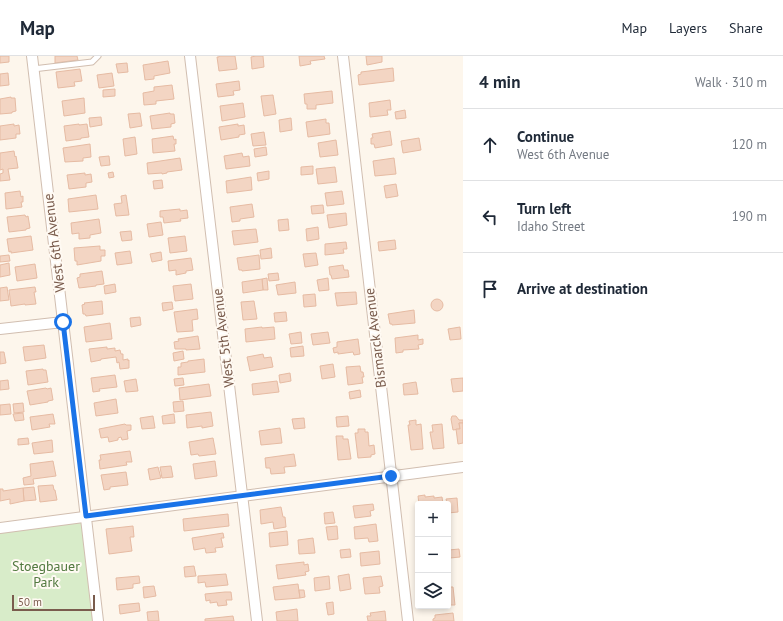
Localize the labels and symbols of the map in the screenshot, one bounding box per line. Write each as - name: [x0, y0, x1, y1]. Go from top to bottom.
- street label: West 6th Avenue: [39, 193, 69, 293]
- street label: Bismarck Avenue: [360, 287, 390, 389]
- street label: West 5th Avenue: [208, 288, 238, 388]
- route start: [54, 313, 72, 331]
- route end: [382, 467, 400, 485]
- park label: Stoegbauer Park: [12, 557, 80, 591]
- scale bar: [12, 593, 95, 612]

